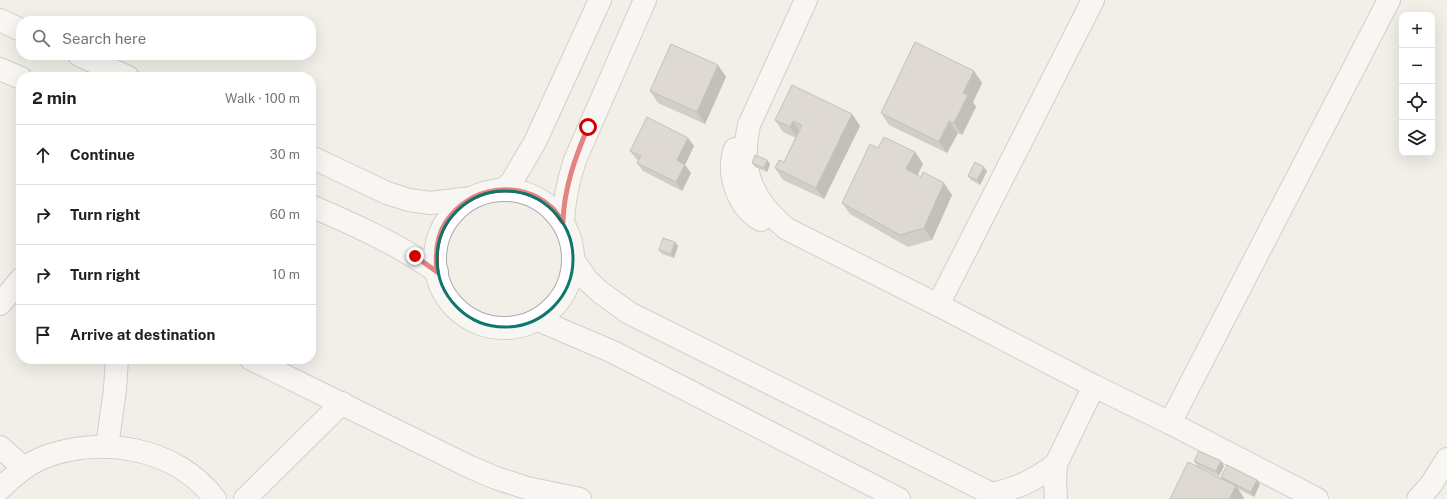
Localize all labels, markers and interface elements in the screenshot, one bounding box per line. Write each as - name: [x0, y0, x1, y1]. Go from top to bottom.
- map controls: [1399, 12, 1435, 156]
- button: +: [1399, 12, 1435, 48]
- search box: [16, 16, 316, 60]
- icon: search: [30, 27, 52, 49]
- text: Search here: [62, 30, 146, 47]
- button: −: [1399, 48, 1435, 84]
- button: locate: [1399, 84, 1435, 120]
- text: 2 min: [32, 88, 77, 108]
- text: Walk · 100 m: [225, 91, 300, 106]
- route start: [579, 118, 597, 136]
- button: layers: [1399, 120, 1435, 156]
- icon: ahead: [32, 144, 54, 166]
- text: Continue: [70, 146, 135, 163]
- text: 30 m: [270, 147, 300, 162]
- icon: right: [32, 204, 54, 226]
- text: Turn right: [70, 206, 140, 223]
- text: 60 m: [270, 207, 300, 222]
- route end: [406, 247, 424, 265]
- icon: right: [32, 264, 54, 286]
- text: Turn right: [70, 266, 140, 283]
- text: 10 m: [272, 267, 300, 282]
- icon: arrive: [32, 324, 54, 346]
- text: Arrive at destination: [70, 326, 215, 343]

